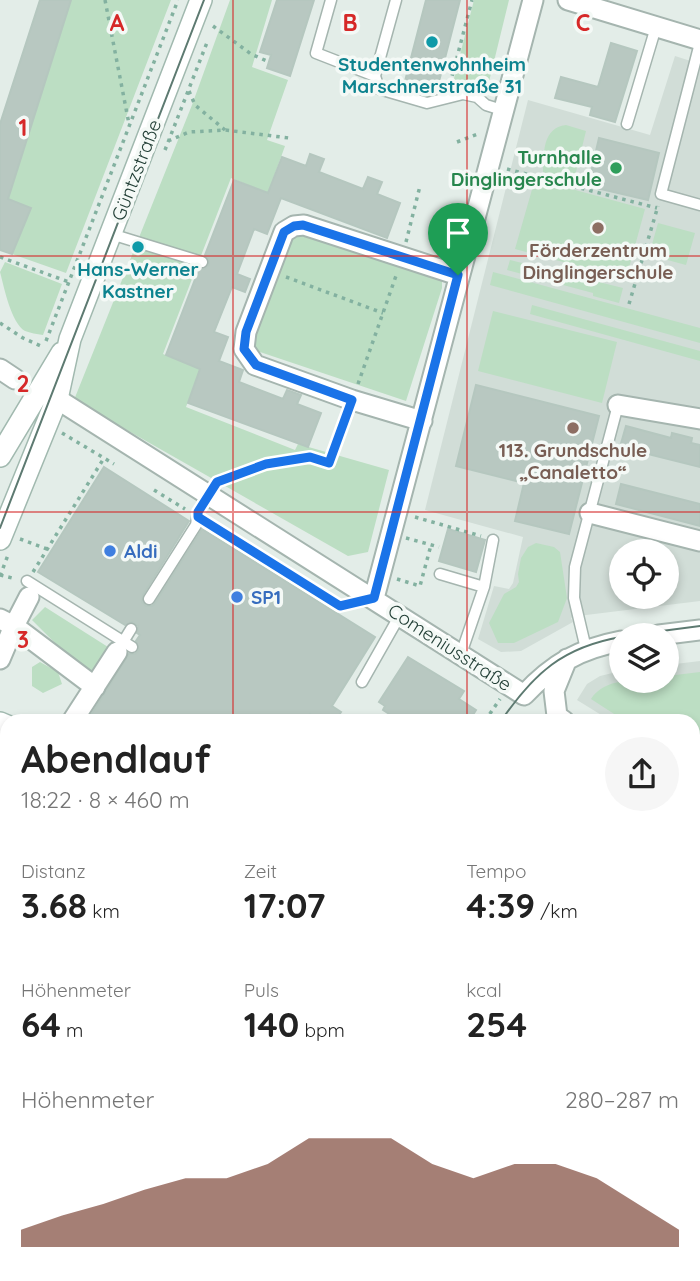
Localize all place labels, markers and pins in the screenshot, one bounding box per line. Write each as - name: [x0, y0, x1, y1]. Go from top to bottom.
- marker: Studentenwohnheim Marschnerstraße 31: [424, 34, 440, 50]
- place label: Studentenwohnheim Marschnerstraße 31: [338, 52, 526, 98]
- place label: Turnhalle Dinglingerschule: [451, 145, 602, 191]
- marker: Turnhalle Dinglingerschule: [608, 160, 624, 176]
- pin: [428, 203, 488, 275]
- marker: Förderzentrum Dinglingerschule: [590, 220, 606, 236]
- place label: Förderzentrum Dinglingerschule: [522, 238, 674, 284]
- marker: Hans-Werner Kastner: [130, 239, 146, 255]
- place label: Hans-Werner Kastner: [77, 257, 199, 303]
- marker: 113. Grundschule „Canaletto“: [565, 420, 581, 436]
- place label: 113. Grundschule „Canaletto“: [499, 438, 647, 484]
- place label: Aldi: [124, 539, 158, 563]
- marker: Aldi: [102, 543, 118, 559]
- place label: SP1: [251, 585, 281, 609]
- marker: SP1: [229, 589, 245, 605]

